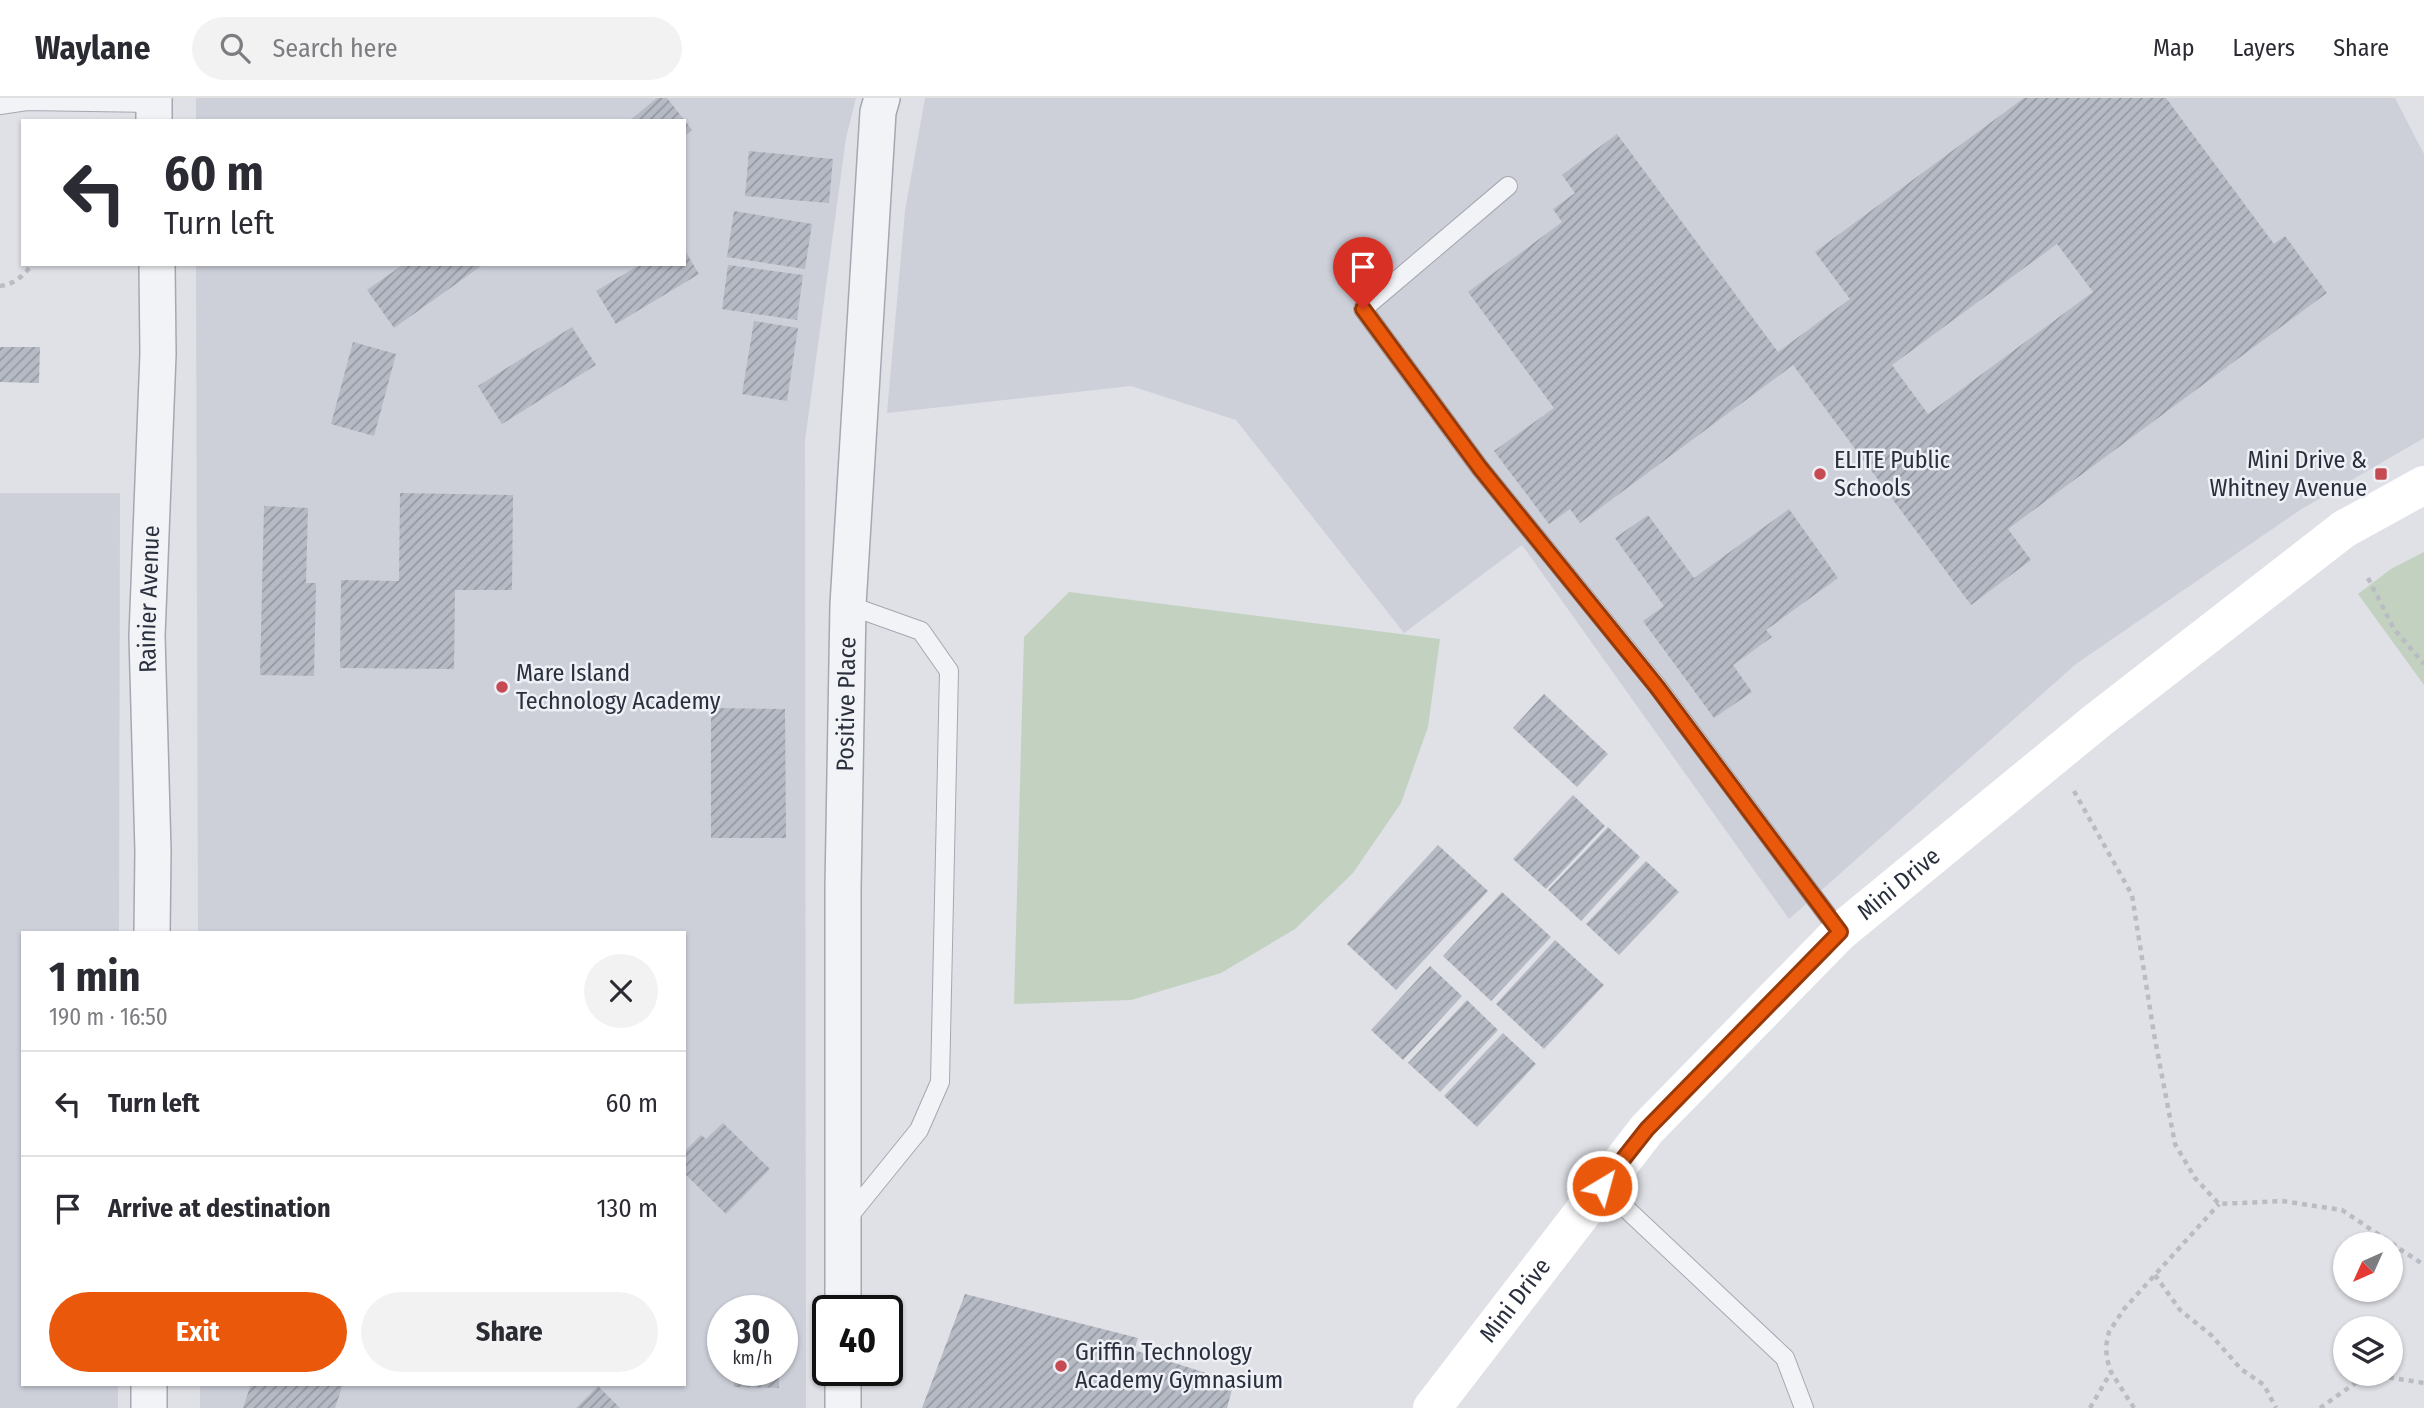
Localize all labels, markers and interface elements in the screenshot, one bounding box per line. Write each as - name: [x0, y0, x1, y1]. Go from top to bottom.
- search box: [192, 17, 682, 80]
- text: Waylane: [35, 28, 150, 68]
- icon: search: [216, 29, 254, 67]
- text: Search here: [272, 33, 398, 64]
- text: Map: [2153, 34, 2195, 62]
- text: Layers: [2233, 34, 2295, 62]
- text: Share: [2333, 34, 2389, 62]
- text: 60 m: [164, 144, 264, 203]
- icon: left: [49, 147, 140, 238]
- text: Turn left: [164, 204, 274, 242]
- pin: [1333, 237, 1393, 309]
- icon: arrive: [1344, 248, 1382, 286]
- place label: ELITE Public Schools: [1834, 446, 1950, 502]
- place label: Mini Drive & Whitney Avenue: [2210, 446, 2367, 502]
- marker: ELITE Public Schools: [1812, 466, 1828, 482]
- marker: Mini Drive & Whitney Avenue: [2373, 466, 2389, 482]
- street label: Rainier Avenue: [133, 525, 165, 673]
- street label: Positive Place: [831, 636, 861, 772]
- place label: Mare Island Technology Academy: [516, 659, 721, 715]
- marker: Mare Island Technology Academy: [494, 679, 510, 695]
- street label: Mini Drive: [1852, 842, 1946, 926]
- text: 1 min: [49, 952, 140, 1002]
- button: close: [584, 954, 658, 1028]
- text: 190 m · 16:50: [49, 1003, 168, 1031]
- icon: left: [49, 1085, 87, 1123]
- text: Turn left: [108, 1088, 200, 1119]
- text: 60 m: [605, 1088, 658, 1119]
- position arrow: [1565, 1149, 1639, 1223]
- icon: arrive: [49, 1190, 87, 1228]
- text: Arrive at destination: [108, 1193, 331, 1224]
- text: 130 m: [596, 1193, 658, 1224]
- north arrow: [2333, 1232, 2403, 1302]
- map controls: [2333, 1232, 2403, 1386]
- street label: Mini Drive: [1474, 1253, 1556, 1348]
- button: Exit: [49, 1292, 347, 1372]
- button: Share: [361, 1292, 658, 1372]
- speed limit sign: 40: [812, 1295, 903, 1386]
- text: 30: [735, 1310, 770, 1352]
- button: layers: [2333, 1316, 2403, 1386]
- place label: Griffin Technology Academy Gymnasium: [1075, 1338, 1283, 1394]
- text: km/h: [732, 1347, 773, 1369]
- marker: Griffin Technology Academy Gymnasium: [1053, 1358, 1069, 1374]

